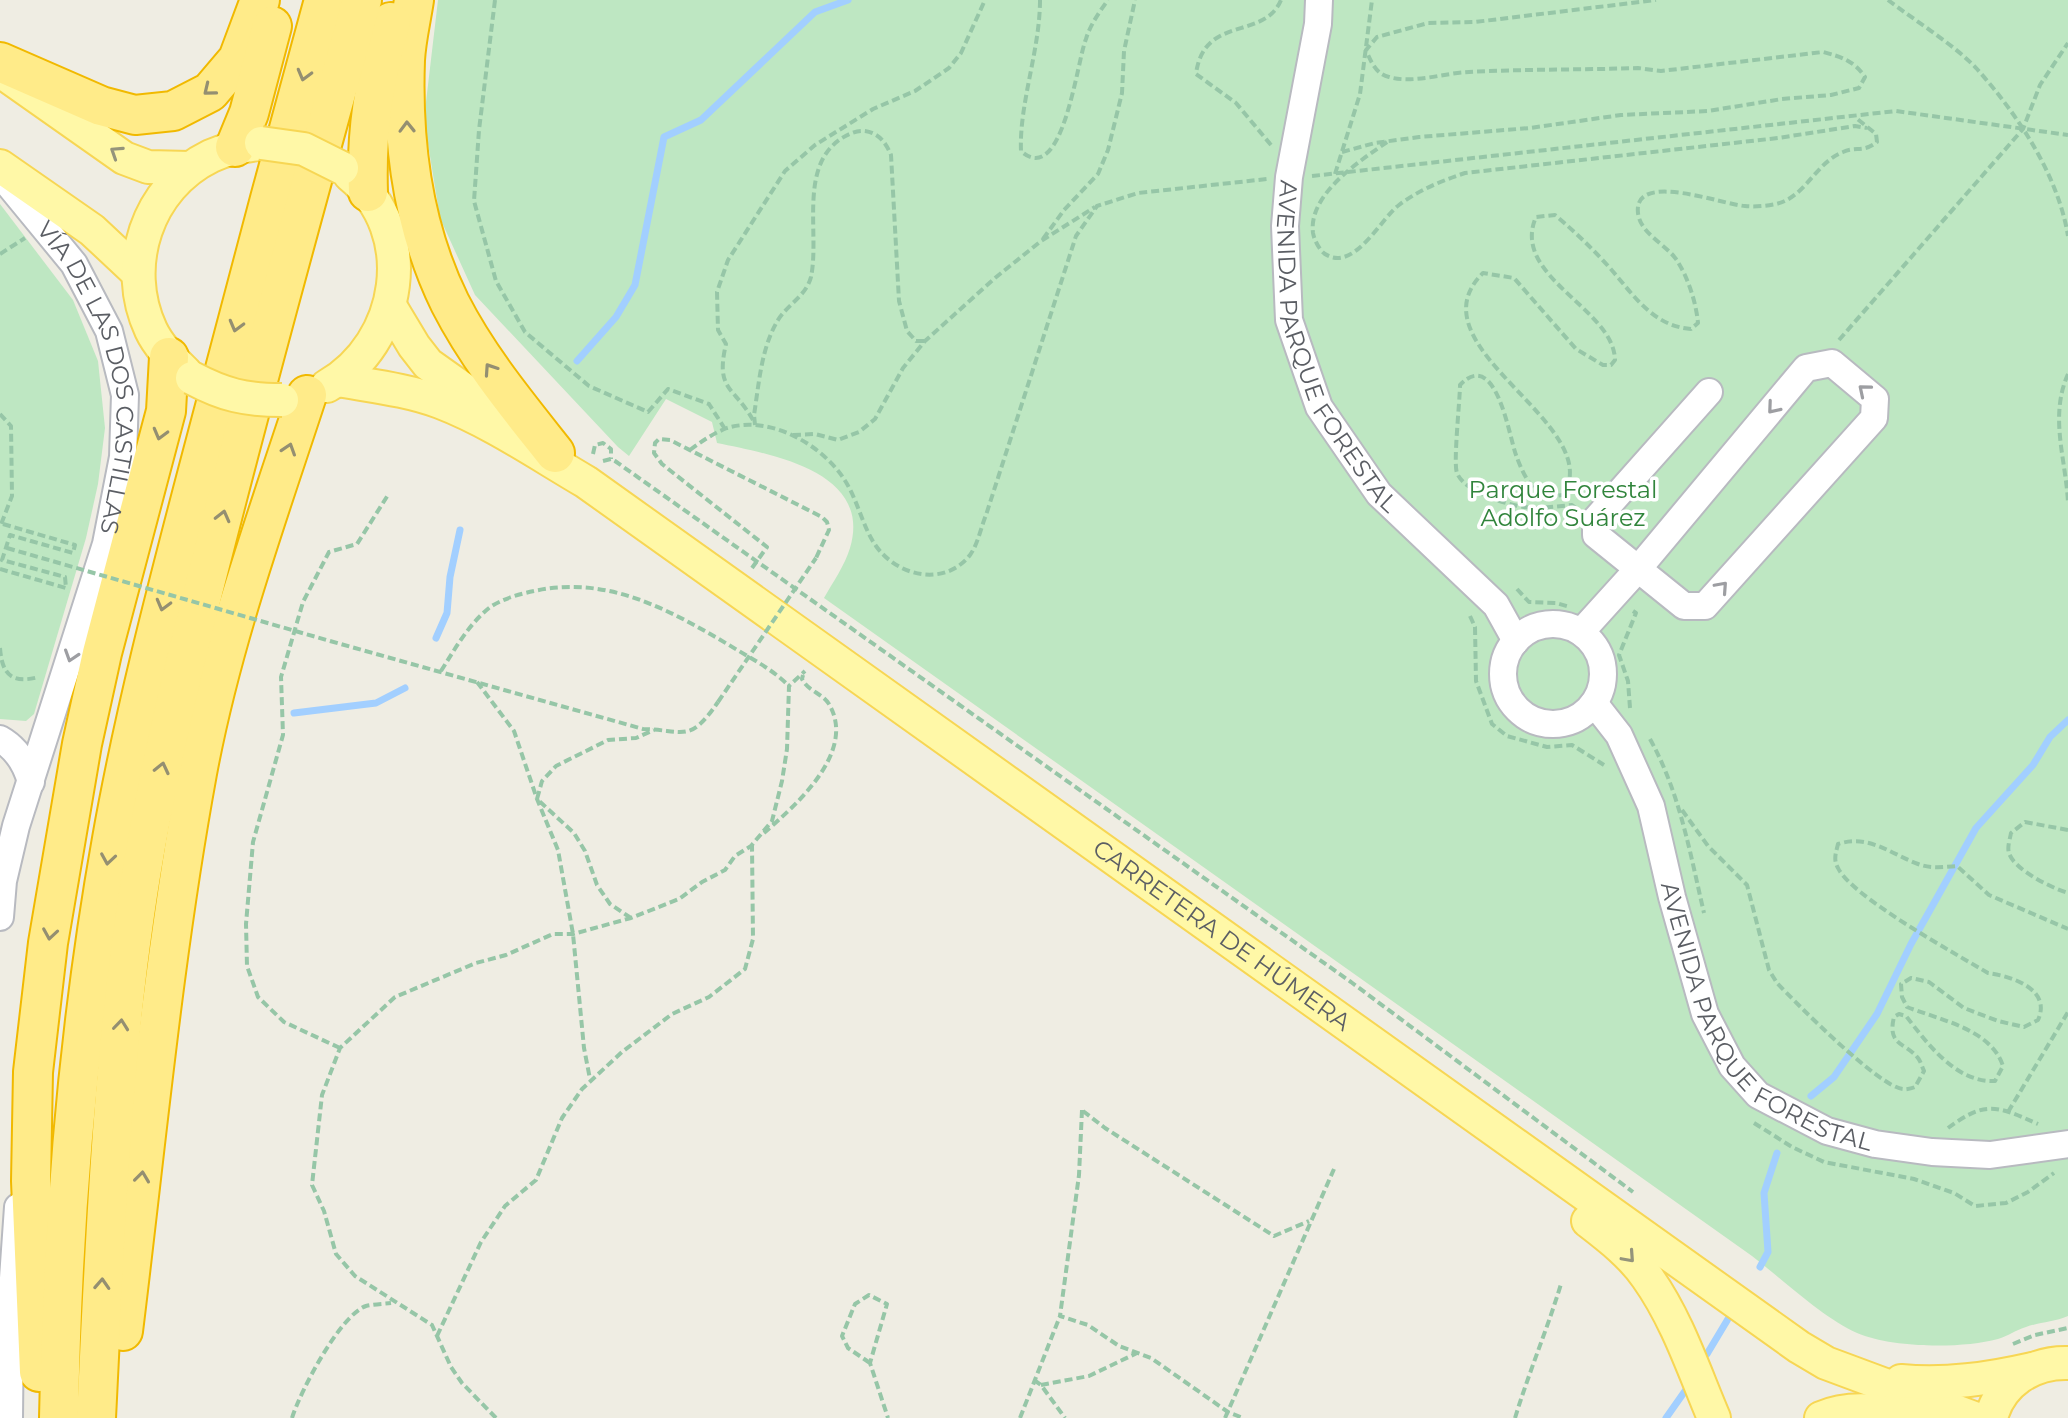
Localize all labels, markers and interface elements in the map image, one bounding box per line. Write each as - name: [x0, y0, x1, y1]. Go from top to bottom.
- one-way arrow: [296, 68, 313, 82]
- one-way arrow: [203, 80, 218, 95]
- one-way arrow: [398, 120, 416, 133]
- one-way arrow: [111, 146, 125, 161]
- street label: AVENIDA PARQUE FORESTAL: [1271, 179, 1404, 518]
- street label: VÍA DE LAS DOS CASTILLAS: [31, 215, 141, 537]
- one-way arrow: [228, 319, 245, 333]
- one-way arrow: [485, 363, 500, 377]
- one-way arrow: [1859, 385, 1873, 400]
- one-way arrow: [1768, 399, 1783, 413]
- one-way arrow: [153, 427, 170, 441]
- one-way arrow: [280, 443, 296, 457]
- park label: Parque Forestal Adolfo Suárez: [1469, 475, 1657, 532]
- one-way arrow: [213, 509, 230, 523]
- one-way arrow: [1712, 581, 1727, 596]
- one-way arrow: [155, 597, 172, 611]
- one-way arrow: [64, 649, 80, 662]
- one-way arrow: [153, 762, 170, 776]
- street label: CARRETERA DE HÚMERA: [1088, 833, 1357, 1037]
- one-way arrow: [101, 852, 118, 866]
- street label: AVENIDA PARQUE FORESTAL: [1655, 879, 1876, 1157]
- one-way arrow: [42, 927, 59, 941]
- one-way arrow: [113, 1018, 130, 1031]
- one-way arrow: [133, 1170, 150, 1183]
- one-way arrow: [1620, 1247, 1634, 1262]
- one-way arrow: [94, 1277, 111, 1290]

